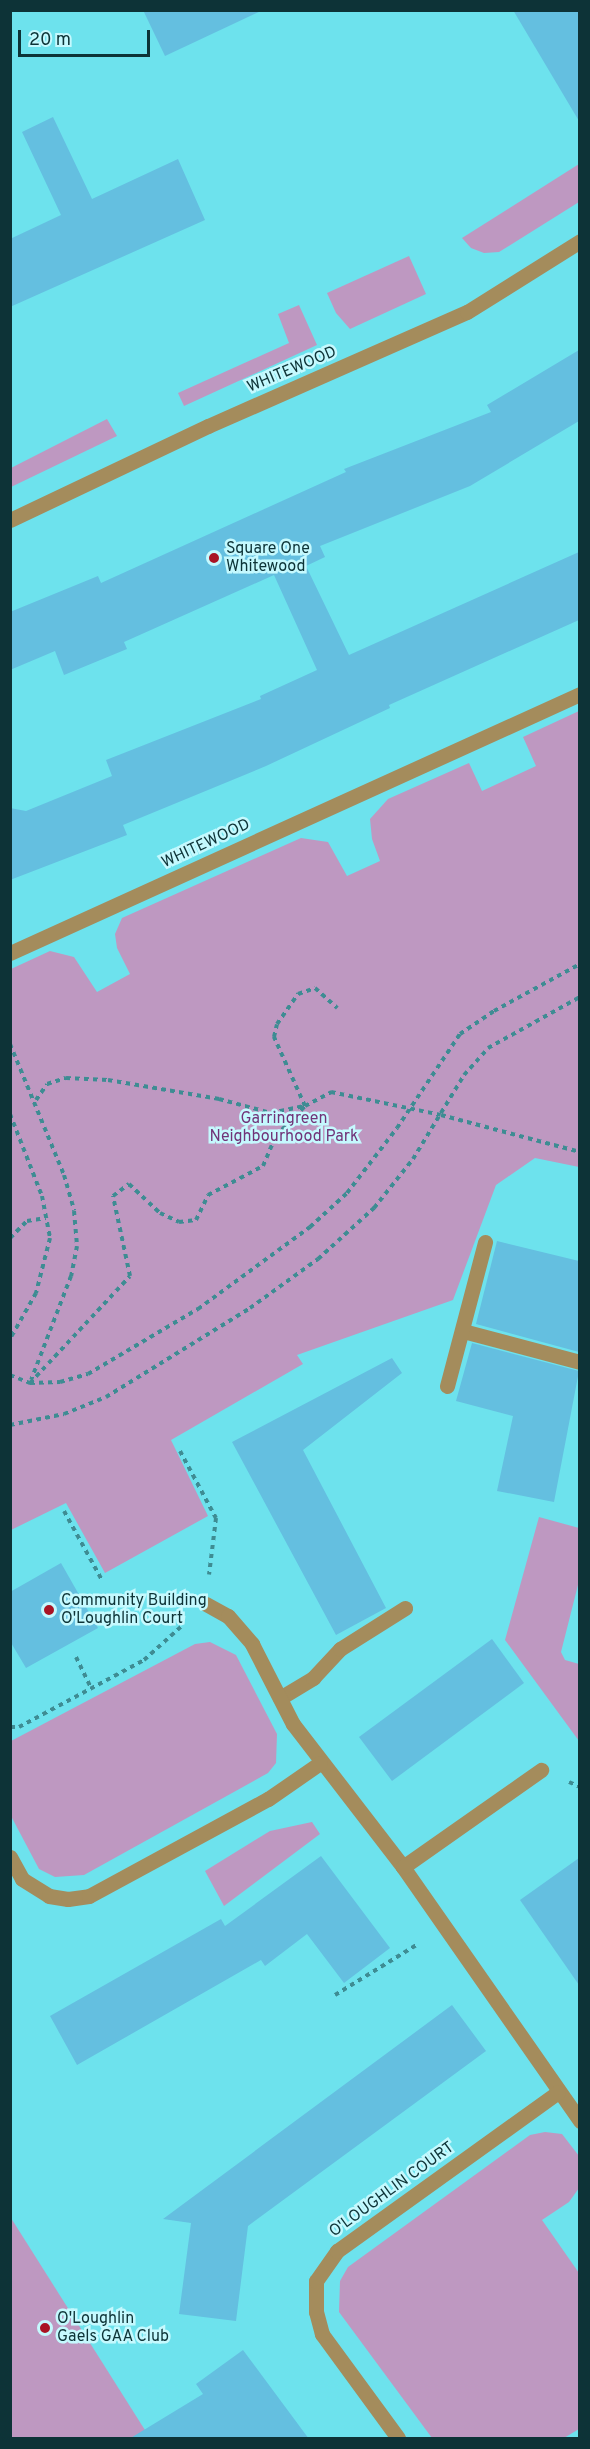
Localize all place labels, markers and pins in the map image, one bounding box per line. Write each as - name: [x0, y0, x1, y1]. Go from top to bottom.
- place label: Square One Whitewood: [226, 539, 310, 577]
- marker: Square One Whitewood: [207, 551, 221, 565]
- place label: Community Building O'Loughlin Court: [61, 1591, 207, 1629]
- marker: Community Building O'Loughlin Court: [42, 1603, 56, 1617]
- place label: O'Loughlin Gaels GAA Club: [57, 2309, 170, 2347]
- marker: O'Loughlin Gaels GAA Club: [38, 2321, 52, 2335]

